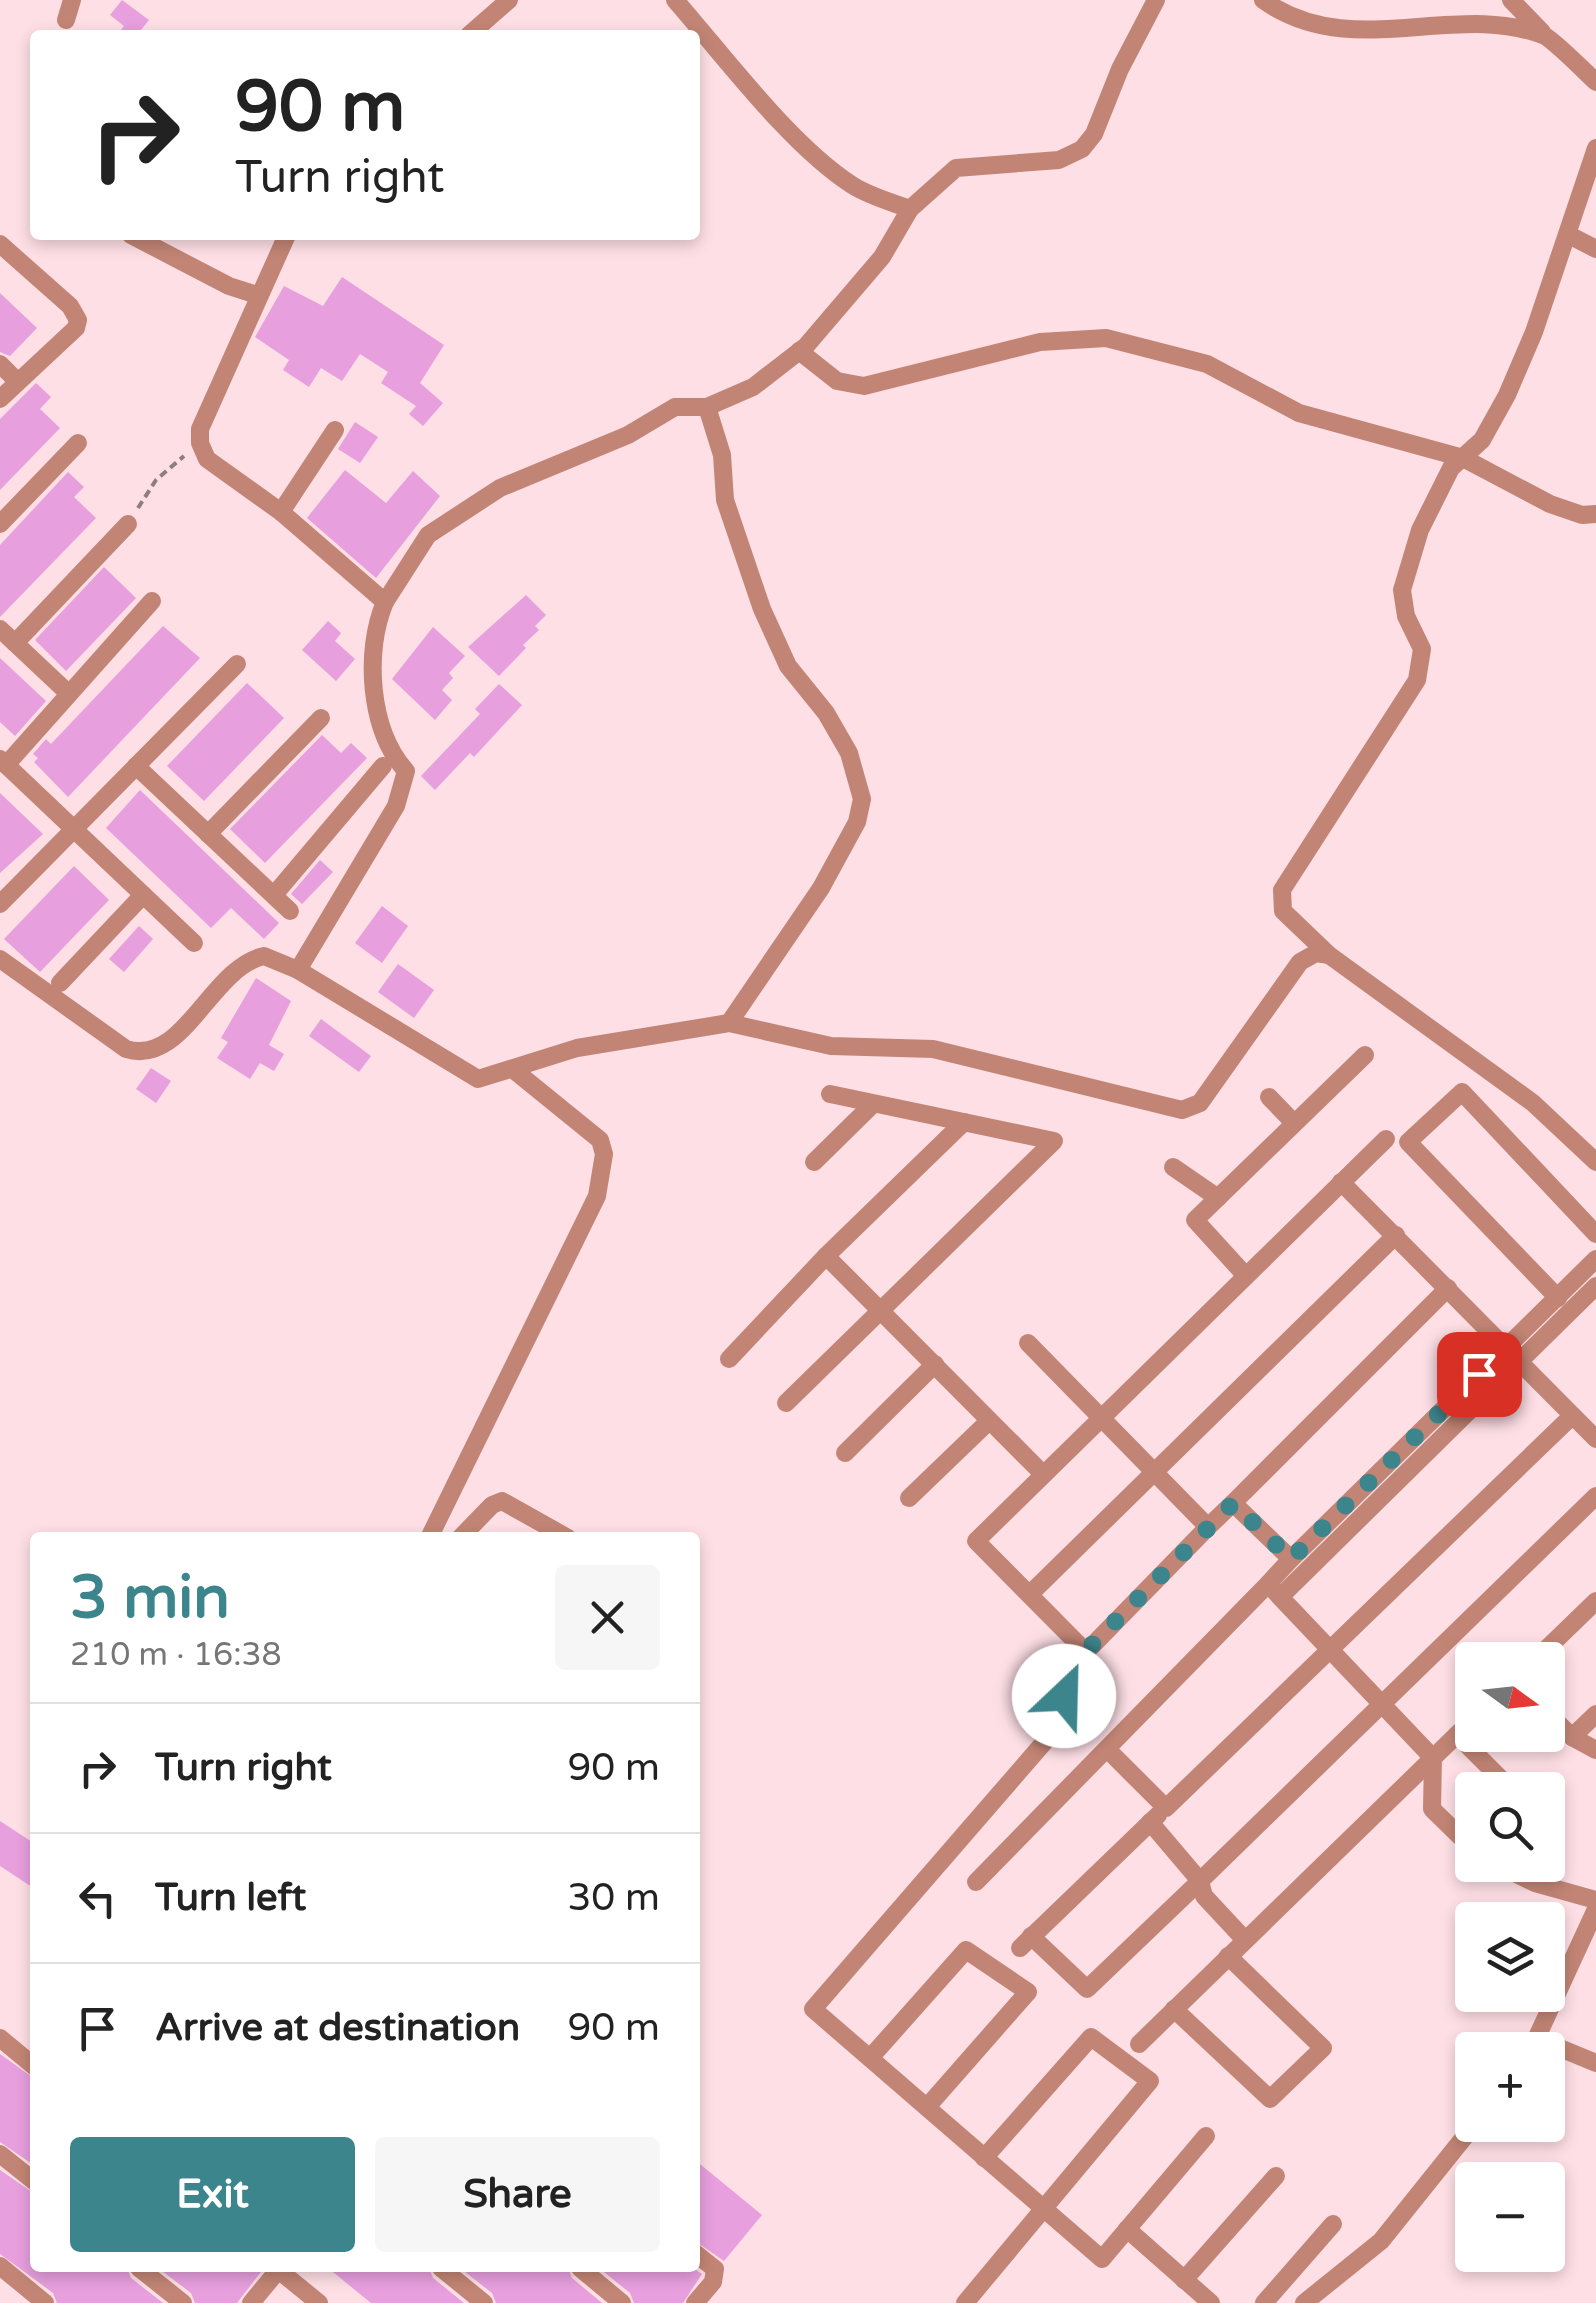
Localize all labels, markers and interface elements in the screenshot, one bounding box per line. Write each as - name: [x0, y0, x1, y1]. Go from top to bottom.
- text: 90 m: [235, 66, 405, 150]
- icon: right: [70, 70, 200, 200]
- text: Turn right: [235, 151, 444, 205]
- pin: [1437, 1332, 1522, 1417]
- icon: arrive: [1452, 1347, 1507, 1402]
- text: 3 min: [70, 1562, 230, 1634]
- button: close: [555, 1565, 660, 1670]
- text: 210 m · 16:38: [70, 1636, 282, 1674]
- north arrow: [1455, 1642, 1565, 1752]
- map controls: [1455, 1642, 1565, 2272]
- position arrow: [1012, 1644, 1116, 1748]
- icon: right: [70, 1741, 125, 1796]
- text: Turn right: [155, 1745, 332, 1791]
- text: 90 m: [568, 1745, 660, 1791]
- button: search: [1455, 1772, 1565, 1882]
- icon: left: [70, 1871, 125, 1926]
- text: Turn left: [155, 1875, 306, 1921]
- text: 30 m: [568, 1875, 660, 1921]
- button: layers: [1455, 1902, 1565, 2012]
- icon: arrive: [70, 2001, 125, 2056]
- text: Arrive at destination: [155, 2005, 520, 2051]
- text: 90 m: [568, 2005, 660, 2051]
- button: +: [1455, 2032, 1565, 2142]
- button: Exit: [70, 2137, 355, 2252]
- button: Share: [375, 2137, 660, 2252]
- button: −: [1455, 2162, 1565, 2272]

